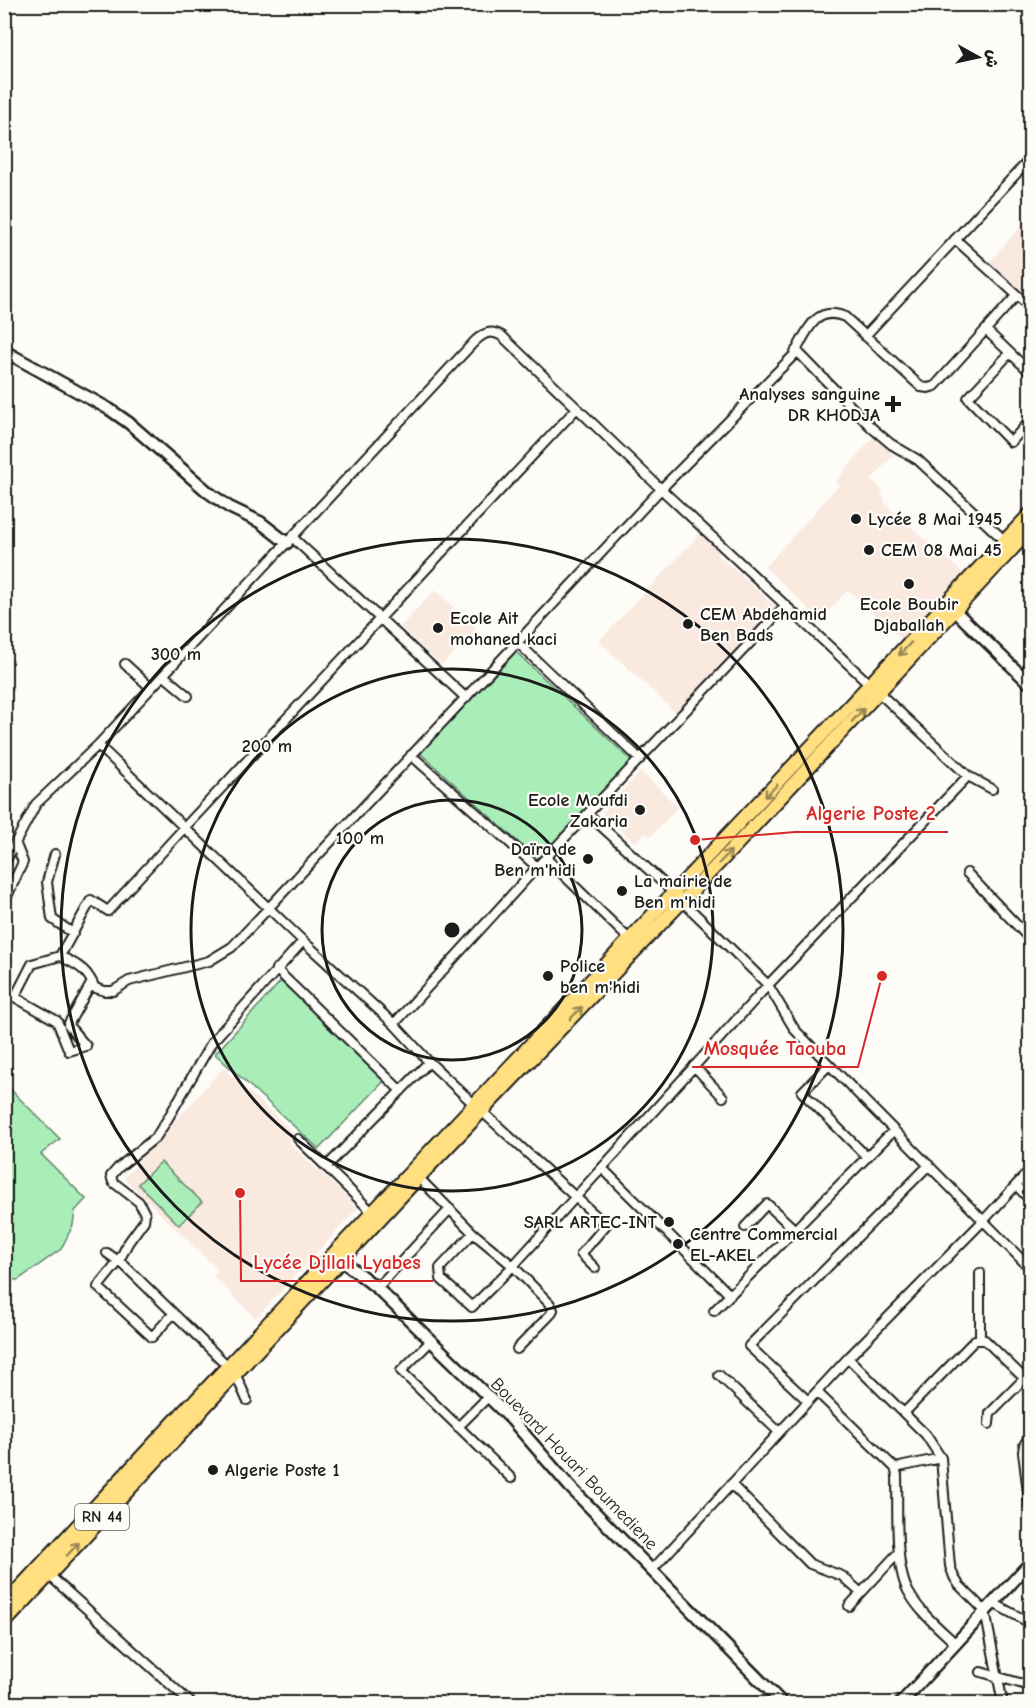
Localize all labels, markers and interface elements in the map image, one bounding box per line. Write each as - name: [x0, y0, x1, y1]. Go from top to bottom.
- north arrow: [948, 27, 1008, 87]
- text: ش: [982, 49, 1002, 69]
- place label: Analyses sanguine DR KHODJA: [739, 384, 880, 426]
- marker: Analyses sanguine DR KHODJA: [884, 395, 902, 413]
- place label: Lycée 8 Mai 1945: [868, 509, 1002, 530]
- marker: Lycée 8 Mai 1945: [849, 512, 863, 526]
- place label: CEM 08 Mai 45: [881, 540, 1002, 561]
- marker: CEM 08 Mai 45: [862, 543, 876, 557]
- marker: Ecole Boubir Djaballah: [902, 577, 916, 591]
- place label: Ecole Boubir Djaballah: [860, 594, 959, 636]
- place label: CEM Abdehamid Ben Bads: [700, 604, 827, 646]
- place label: Ecole Ait mohaned kaci: [450, 608, 557, 650]
- marker: CEM Abdehamid Ben Bads: [681, 617, 695, 631]
- marker: Ecole Ait mohaned kaci: [431, 621, 445, 635]
- one-way arrow: [898, 642, 912, 657]
- text: 300 m: [151, 644, 201, 665]
- one-way arrow: [851, 708, 865, 723]
- text: 200 m: [242, 736, 292, 757]
- one-way arrow: [763, 783, 778, 798]
- place label: Ecole Moufdi Zakaria: [528, 790, 628, 832]
- callout: Algerie Poste 2: [795, 794, 948, 832]
- text: Algerie Poste 2: [806, 802, 936, 825]
- marker: Ecole Moufdi Zakaria: [633, 803, 647, 817]
- text: 100 m: [336, 828, 384, 849]
- place label: Daïra de Ben m'hidi: [494, 839, 576, 881]
- one-way arrow: [718, 850, 732, 865]
- marker: Daïra de Ben m'hidi: [581, 852, 595, 866]
- place label: La mairie de Ben m'hidi: [634, 871, 732, 913]
- marker: La mairie de Ben m'hidi: [615, 884, 629, 898]
- centre of rings: [442, 920, 462, 940]
- place label: Police ben m'hidi: [560, 956, 640, 998]
- marker: Police ben m'hidi: [541, 969, 555, 983]
- one-way arrow: [568, 1006, 583, 1021]
- callout: Mosquée Taouba: [692, 1029, 858, 1067]
- text: Mosquée Taouba: [704, 1037, 846, 1060]
- place label: SARL ARTEC-INT: [524, 1212, 658, 1233]
- marker: SARL ARTEC-INT: [662, 1215, 676, 1229]
- place label: Centre Commercial EL-AKEL: [690, 1224, 838, 1266]
- marker: Centre Commercial EL-AKEL: [671, 1237, 685, 1251]
- callout: Lycée Djllali Lyabes: [241, 1243, 433, 1281]
- text: Lycée Djllali Lyabes: [253, 1251, 421, 1274]
- street label: Bouevard Houari Boumediene: [486, 1374, 662, 1554]
- place label: Algerie Poste 1: [225, 1460, 339, 1481]
- marker: Algerie Poste 1: [206, 1463, 220, 1477]
- road number: RN 44: [75, 1504, 129, 1530]
- one-way arrow: [66, 1541, 80, 1556]

